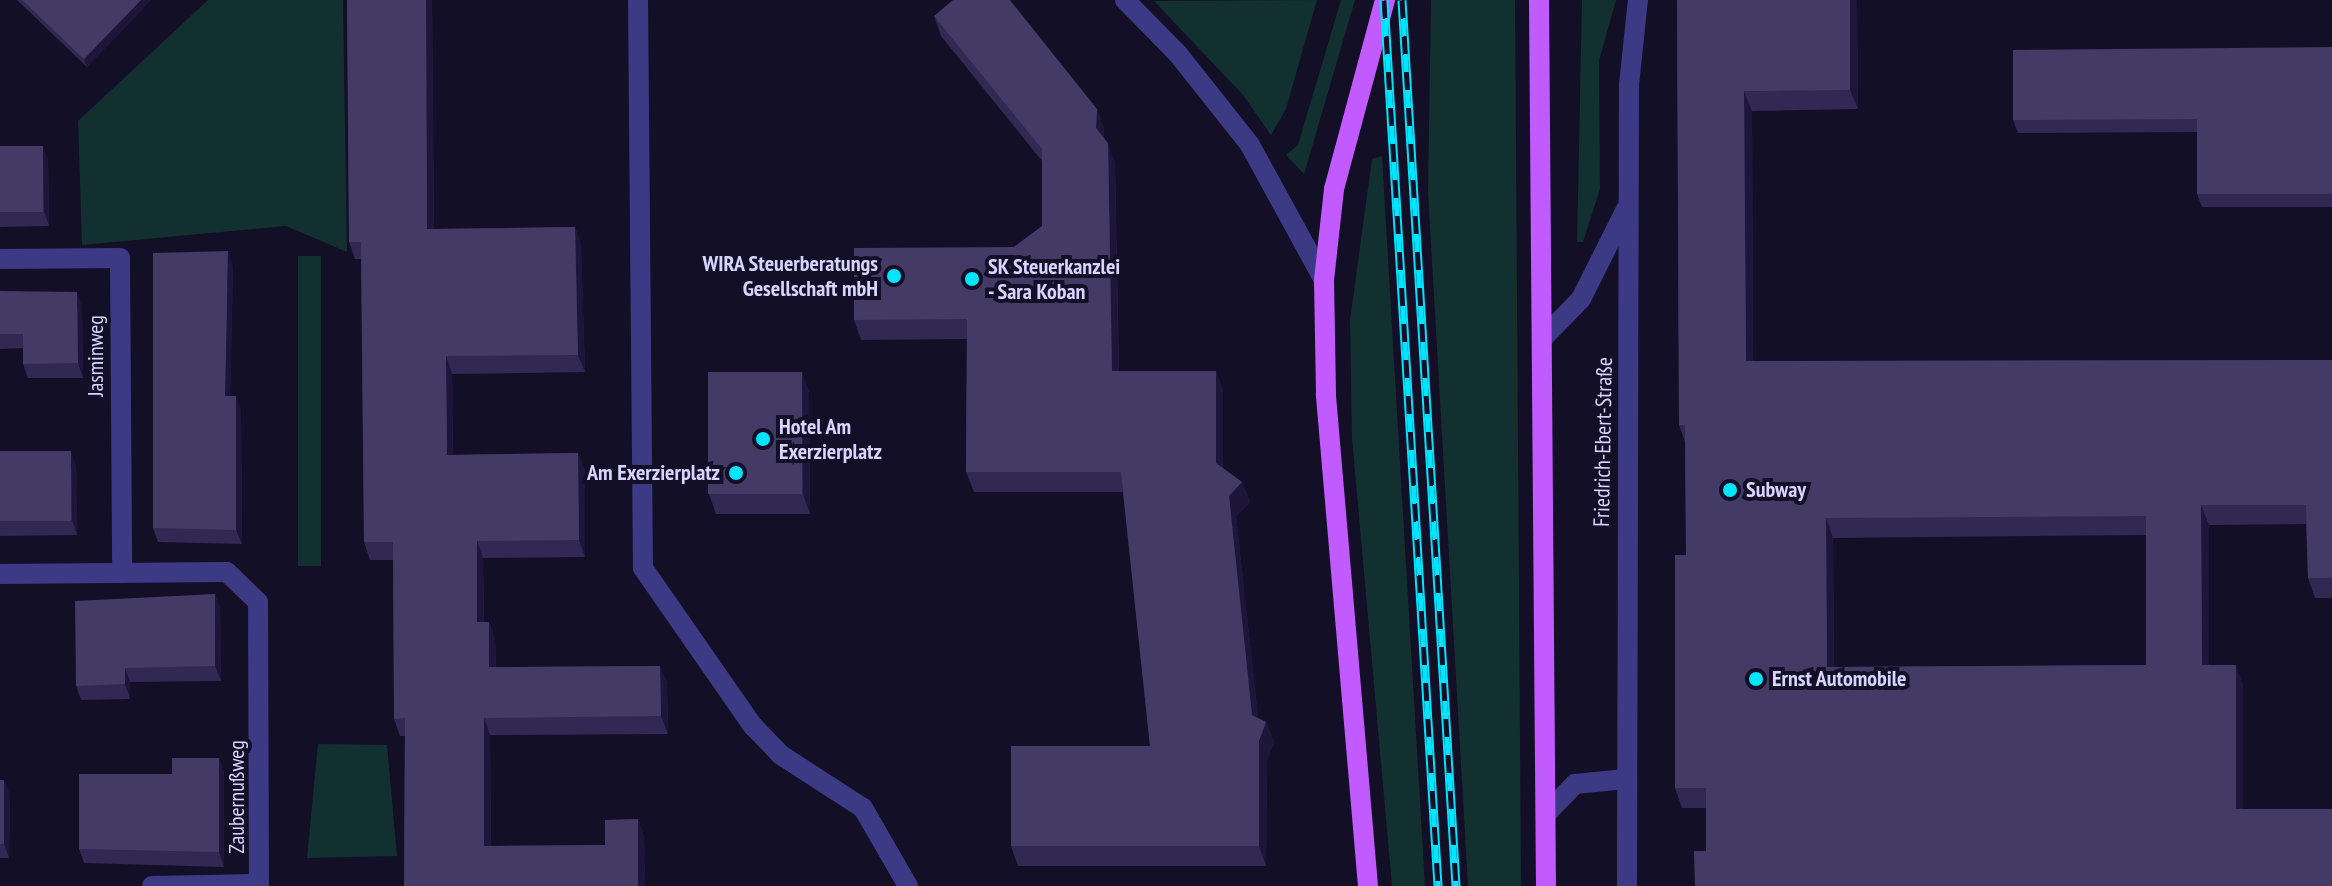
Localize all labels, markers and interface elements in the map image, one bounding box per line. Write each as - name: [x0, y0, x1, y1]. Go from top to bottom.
- place label: WIRA Steuerberatungs Gesellschaft mbH: [702, 250, 878, 302]
- place label: SK Steuerkanzlei - Sara Koban: [988, 253, 1121, 304]
- marker: WIRA Steuerberatungs Gesellschaft mbH: [885, 267, 903, 285]
- marker: SK Steuerkanzlei - Sara Koban: [963, 270, 981, 288]
- street label: Jasminweg: [83, 315, 109, 397]
- street label: Friedrich-Ebert-Straße: [1588, 357, 1618, 527]
- place label: Hotel Am Exerzierplatz: [779, 413, 882, 464]
- marker: Hotel Am Exerzierplatz: [754, 430, 772, 448]
- place label: Am Exerzierplatz: [587, 460, 720, 486]
- marker: Am Exerzierplatz: [727, 464, 745, 482]
- place label: Subway: [1746, 477, 1806, 503]
- marker: Subway: [1721, 481, 1739, 499]
- place label: Ernst Automobile: [1772, 666, 1907, 692]
- marker: Ernst Automobile: [1747, 670, 1765, 688]
- street label: Zaubernußweg: [224, 740, 250, 854]

